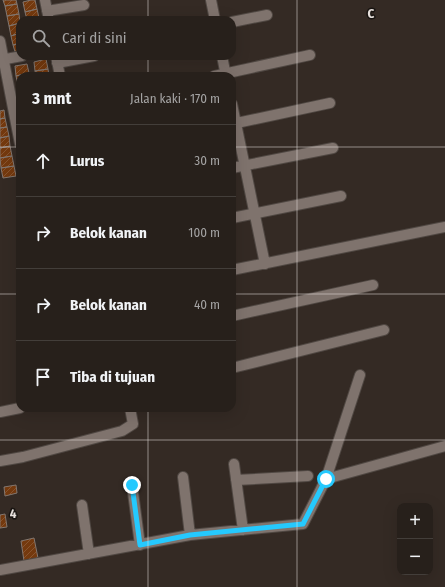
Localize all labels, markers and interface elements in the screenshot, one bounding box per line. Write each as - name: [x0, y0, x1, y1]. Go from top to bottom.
- text: C: [368, 6, 375, 21]
- search box: [16, 16, 236, 60]
- icon: search: [30, 27, 52, 49]
- text: Cari di sini: [62, 29, 127, 47]
- text: 3 mnt: [32, 88, 71, 109]
- text: Jalan kaki · 170 m: [130, 91, 220, 106]
- icon: ahead: [32, 150, 54, 172]
- text: Lurus: [70, 152, 104, 170]
- text: 30 m: [194, 153, 220, 168]
- icon: right: [32, 222, 54, 244]
- text: Belok kanan: [70, 224, 147, 242]
- text: 100 m: [188, 225, 220, 240]
- icon: right: [32, 294, 54, 316]
- text: Belok kanan: [70, 296, 147, 314]
- text: 40 m: [194, 297, 220, 312]
- icon: arrive: [32, 366, 54, 388]
- text: Tiba di tujuan: [70, 368, 155, 386]
- route start: [317, 470, 335, 488]
- route end: [123, 476, 141, 494]
- map controls: [397, 503, 433, 575]
- button: +: [397, 503, 433, 539]
- text: 4: [10, 506, 17, 521]
- button: −: [397, 539, 433, 575]

